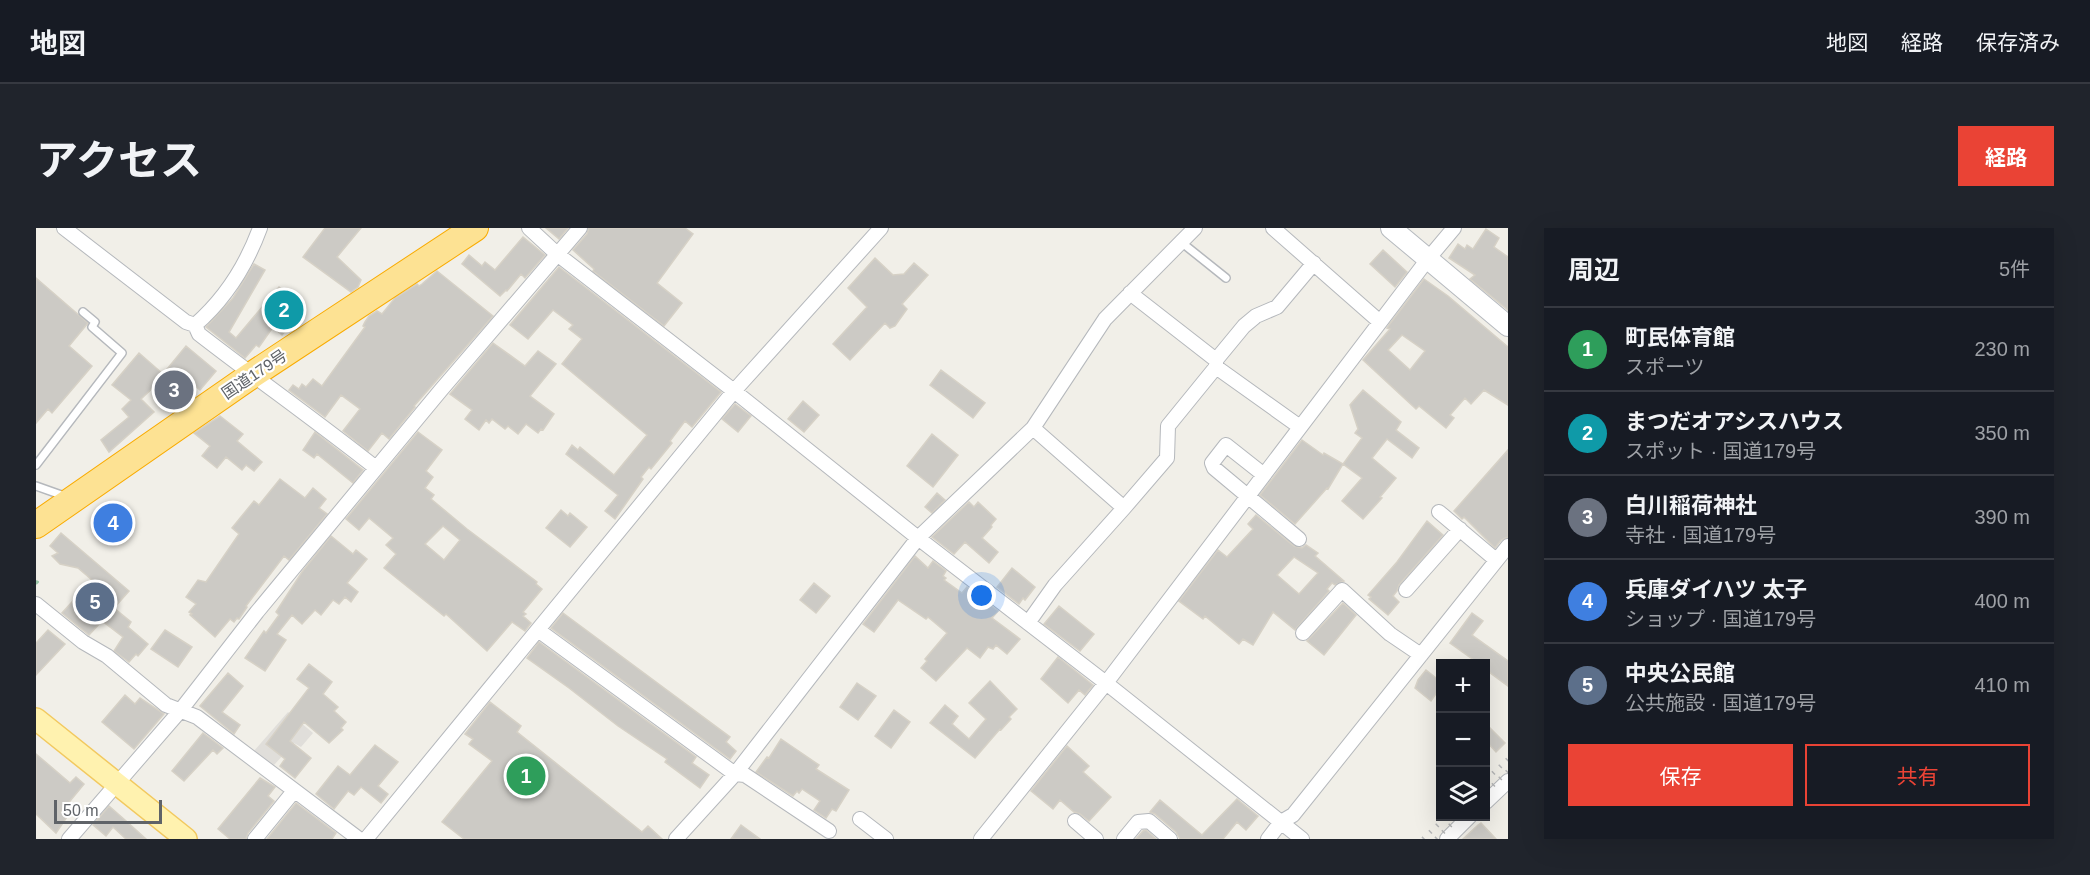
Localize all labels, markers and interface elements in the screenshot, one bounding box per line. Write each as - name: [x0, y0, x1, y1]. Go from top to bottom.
- text: 地図: [30, 28, 86, 59]
- text: 地図: [1826, 31, 1868, 54]
- text: 経路: [1901, 31, 1943, 54]
- text: 保存済み: [1976, 31, 2060, 54]
- button: 経路: [1958, 126, 2054, 186]
- text: アクセス: [36, 137, 202, 184]
- text: 周辺: [1568, 255, 1620, 285]
- text: 5件: [1999, 258, 2030, 280]
- pin: 2: [264, 288, 304, 332]
- text: 町民体育館: [1625, 325, 1735, 350]
- text: 1: [1582, 338, 1593, 360]
- text: 230 m: [1974, 338, 2030, 360]
- street label: 国道179号: [219, 346, 290, 402]
- text: スポーツ: [1625, 356, 1705, 378]
- pin: 3: [154, 368, 194, 412]
- text: まつだオアシスハウス: [1625, 409, 1844, 434]
- text: 2: [1582, 422, 1593, 444]
- text: 350 m: [1974, 422, 2030, 444]
- text: スポット · 国道179号: [1625, 440, 1816, 462]
- text: 白川稲荷神社: [1625, 493, 1757, 518]
- pin: 4: [94, 500, 133, 546]
- text: 3: [1582, 506, 1593, 528]
- text: 390 m: [1974, 506, 2030, 528]
- text: 寺社 · 国道179号: [1625, 524, 1776, 546]
- text: 兵庫ダイハツ 太子: [1625, 577, 1807, 602]
- pin: 5: [76, 580, 114, 625]
- your location: [967, 581, 996, 610]
- text: 4: [1582, 590, 1593, 612]
- text: 400 m: [1974, 590, 2030, 612]
- text: ショップ · 国道179号: [1625, 608, 1816, 630]
- map controls: [1436, 659, 1490, 821]
- button: +: [1436, 659, 1490, 713]
- text: 中央公民館: [1625, 661, 1735, 686]
- text: 5: [1582, 674, 1593, 696]
- text: 410 m: [1974, 674, 2030, 696]
- text: 公共施設 · 国道179号: [1625, 692, 1816, 714]
- button: −: [1436, 713, 1490, 767]
- button: 保存: [1568, 744, 1793, 806]
- button: 共有: [1805, 744, 2030, 806]
- pin: 1: [506, 754, 546, 798]
- button: layers: [1436, 767, 1490, 821]
- scale bar: [54, 797, 162, 824]
- text: 50 m: [63, 802, 99, 819]

